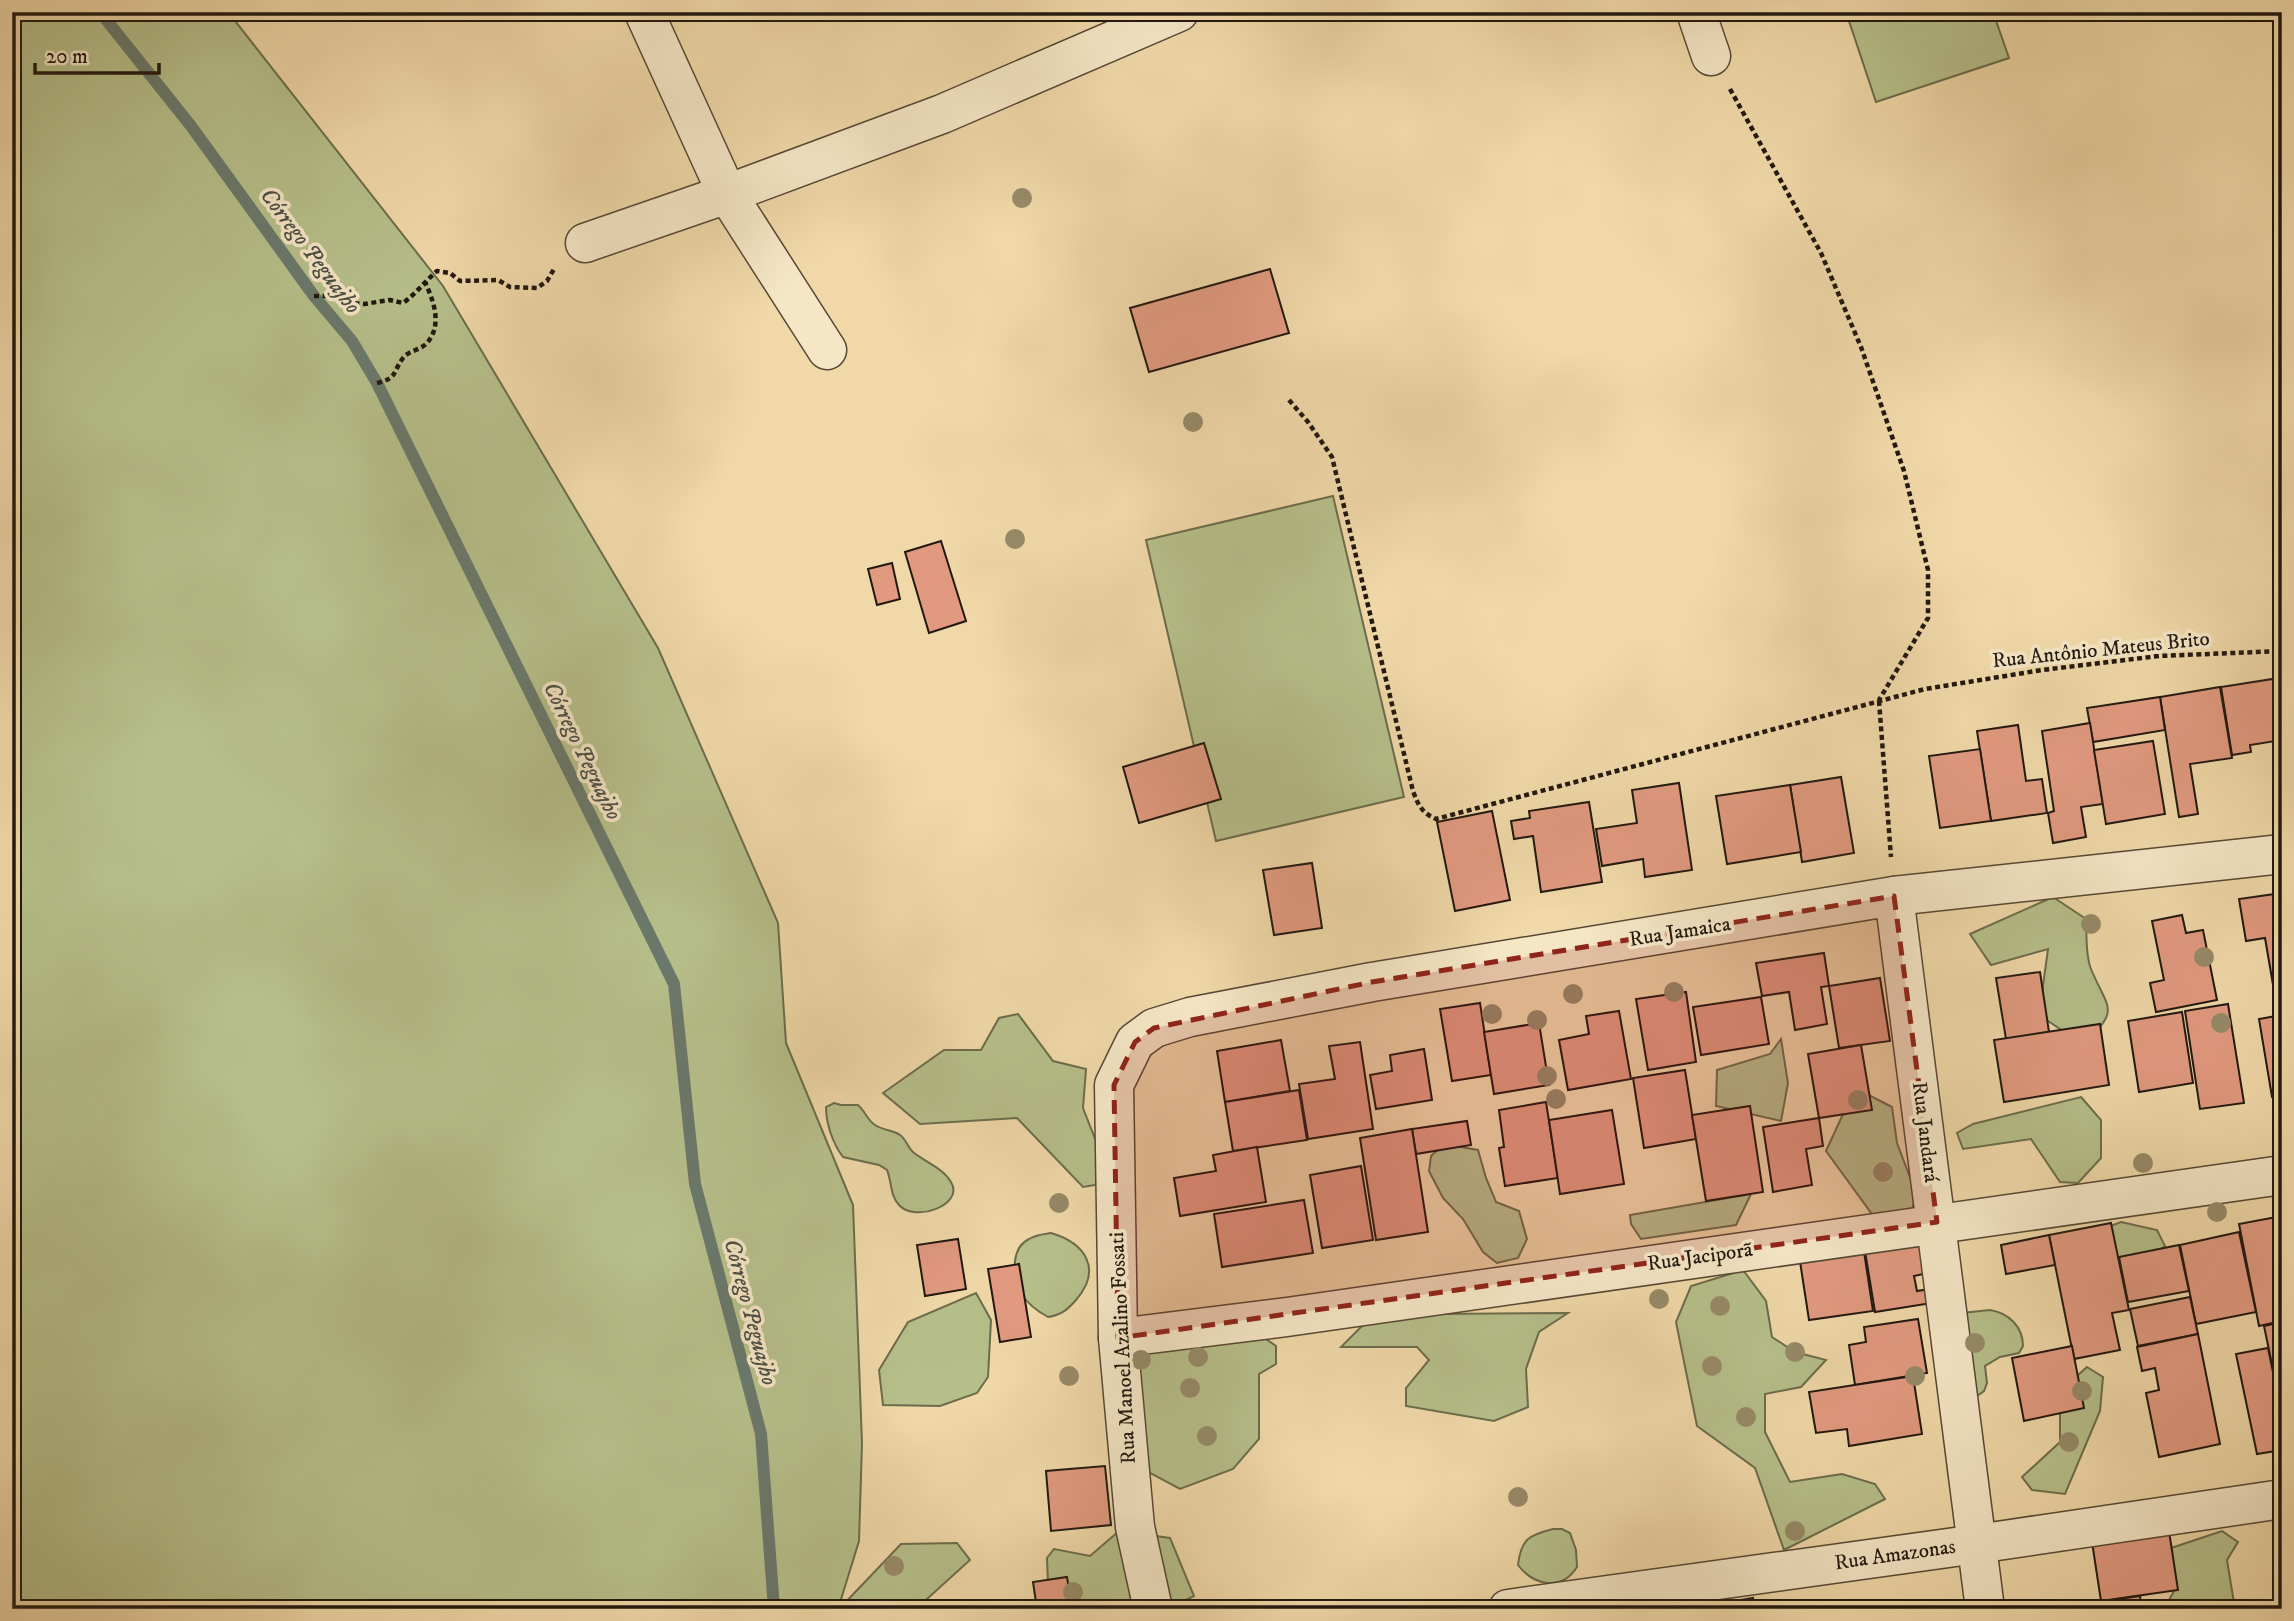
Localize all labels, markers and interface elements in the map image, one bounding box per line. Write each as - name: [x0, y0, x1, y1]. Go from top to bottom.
- scale bar: [35, 32, 159, 76]
- text: 20 m: [46, 44, 88, 70]
- water label: Córrego Peguajho: [253, 182, 367, 320]
- street label: Rua Antônio Mateus Brito: [1991, 626, 2211, 674]
- water label: Córrego Peguajho: [536, 677, 628, 825]
- street label: Rua Jamaica: [1627, 911, 1733, 953]
- street label: Rua Jandará: [1906, 1080, 1944, 1184]
- street label: Rua Manoel Azalino Fossati: [1104, 1231, 1142, 1465]
- water label: Córrego Peguajho: [717, 1236, 783, 1388]
- street label: Rua Jaciporã: [1646, 1237, 1755, 1277]
- street label: Rua Amazonas: [1833, 1534, 1957, 1576]

